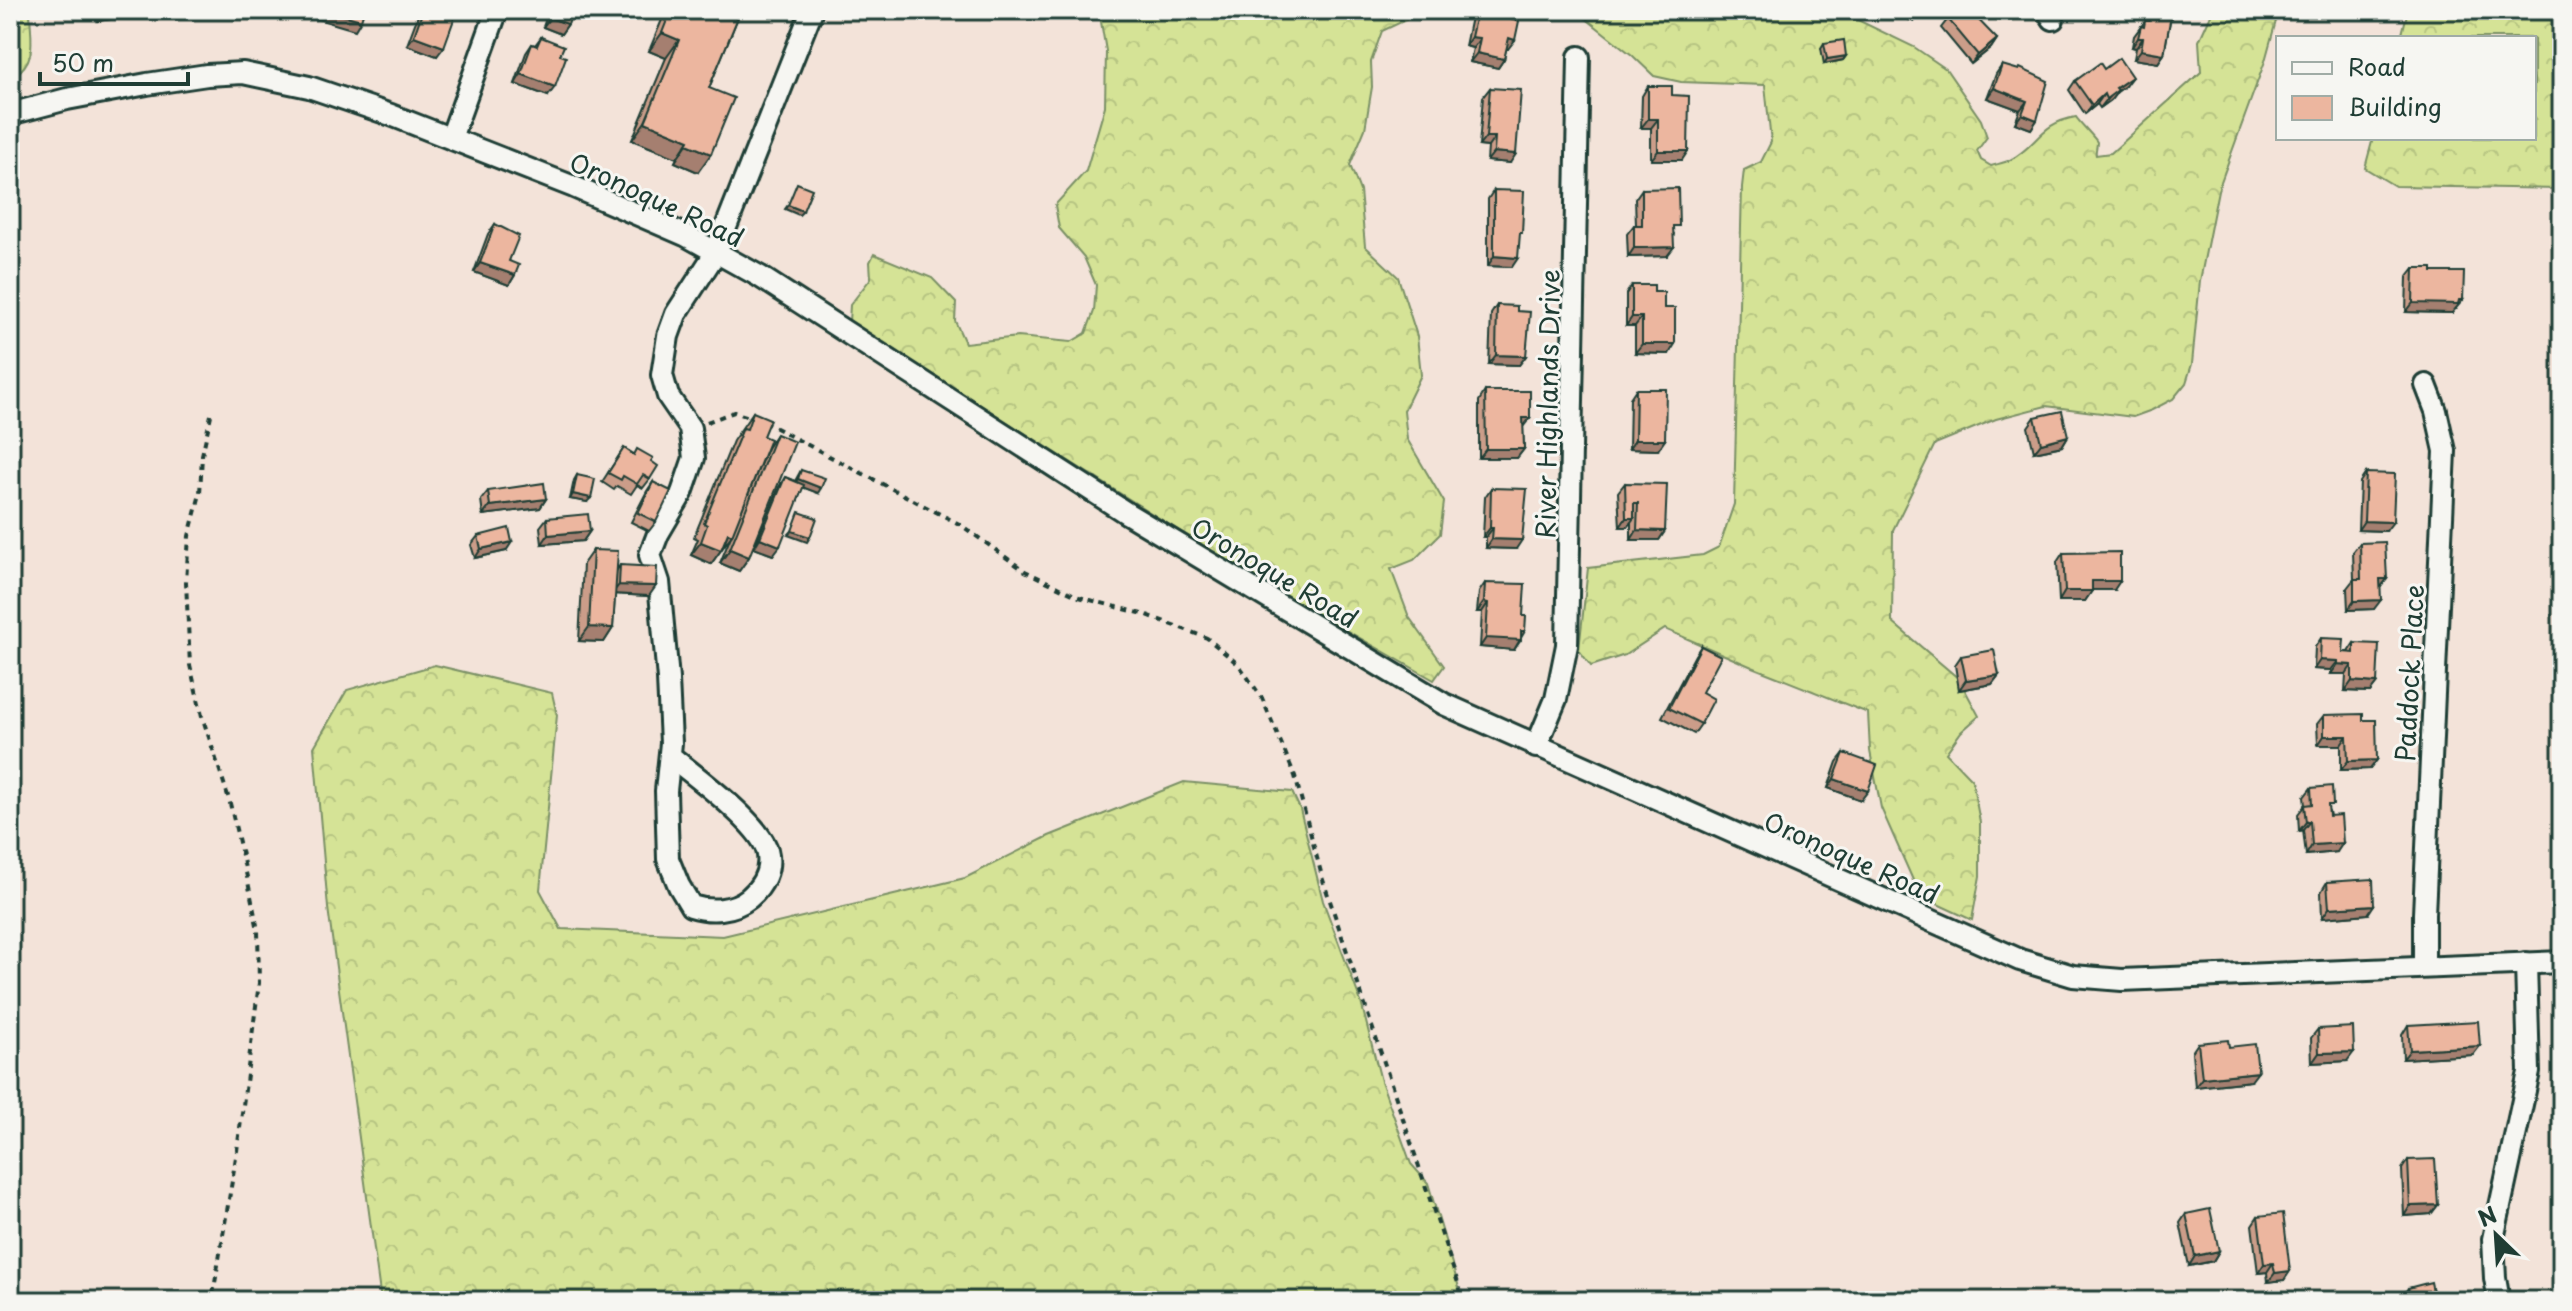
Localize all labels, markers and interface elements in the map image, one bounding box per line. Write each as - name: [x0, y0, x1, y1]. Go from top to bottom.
- scale bar: [40, 36, 188, 86]
- legend: [2276, 36, 2536, 140]
- text: 50 m: [52, 44, 114, 80]
- text: Road: [2348, 48, 2406, 84]
- text: Building: [2348, 88, 2442, 124]
- street label: Oronoque Road: [563, 141, 751, 257]
- street label: River Highlands Drive: [1525, 269, 1569, 539]
- street label: Oronoque Road: [1184, 507, 1366, 637]
- street label: Paddock Place: [2385, 583, 2433, 763]
- street label: Oronoque Road: [1758, 801, 1946, 913]
- north arrow: [2456, 1195, 2536, 1275]
- text: N: [2472, 1197, 2502, 1234]

